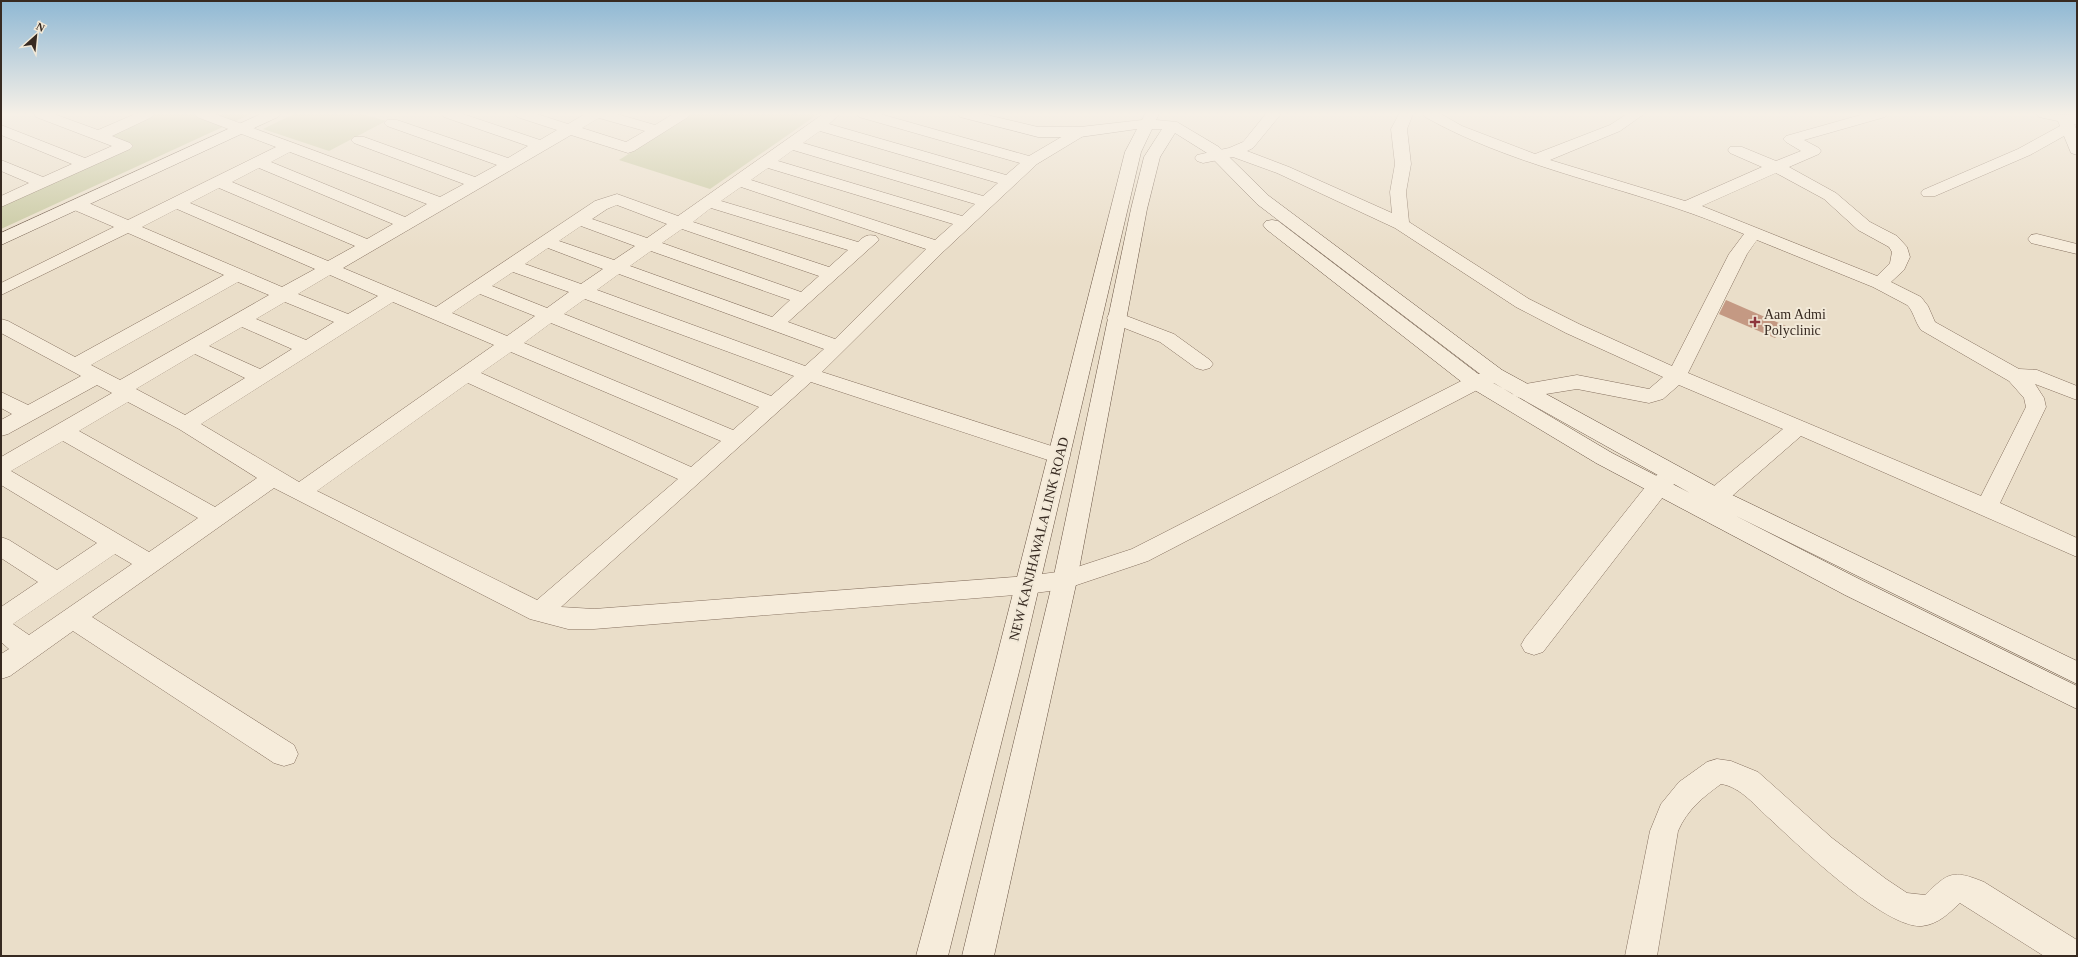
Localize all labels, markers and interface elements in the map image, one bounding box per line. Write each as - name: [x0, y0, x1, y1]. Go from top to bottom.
- north arrow: [16, 16, 56, 56]
- text: N: [34, 20, 47, 34]
- place label: Aam Admi Polyclinic: [1764, 307, 1826, 338]
- marker: Aam Admi Polyclinic: [1749, 316, 1761, 328]
- street label: NEW KANJHAWALA LINK ROAD: [1006, 435, 1072, 643]

